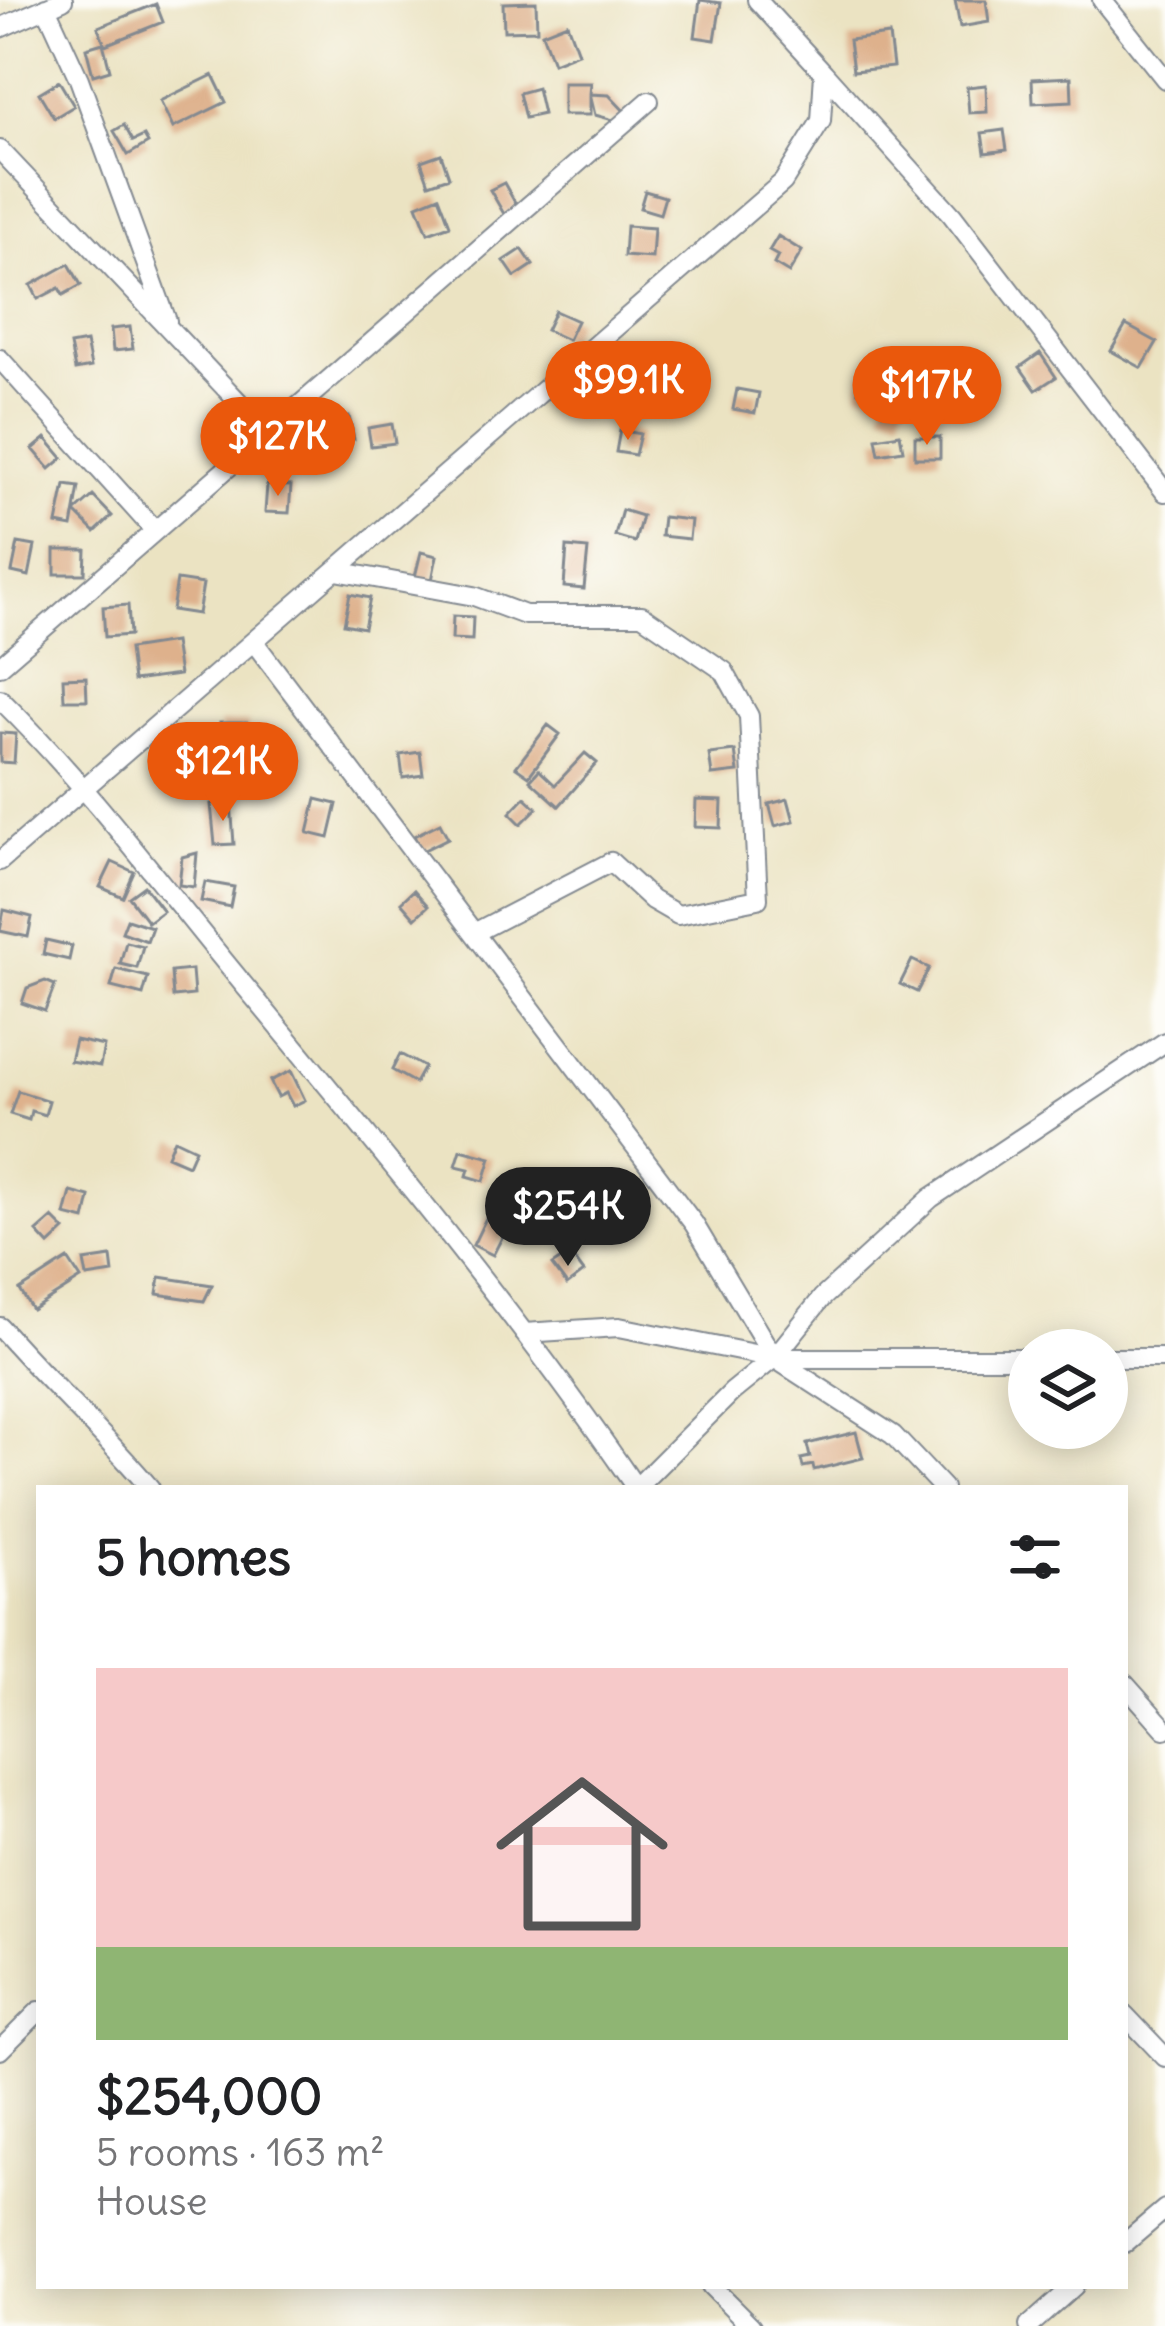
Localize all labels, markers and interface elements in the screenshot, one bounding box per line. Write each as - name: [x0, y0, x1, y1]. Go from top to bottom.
- pin: $99.1K: [530, 341, 726, 443]
- pin: $117K: [843, 346, 1011, 448]
- text: $99.1K: [572, 355, 684, 404]
- text: $117K: [879, 360, 975, 409]
- pin: $127K: [194, 397, 362, 499]
- text: $127K: [227, 411, 329, 460]
- pin: $121K: [139, 722, 307, 824]
- text: $121K: [174, 736, 272, 785]
- pin: $254K: [484, 1167, 652, 1269]
- text: $254K: [512, 1181, 624, 1230]
- map controls: [1008, 1329, 1128, 1449]
- button: layers: [1008, 1329, 1128, 1449]
- icon: filters: [1002, 1524, 1068, 1590]
- text: 5 homes: [96, 1525, 291, 1589]
- icon: home: [474, 1746, 690, 1962]
- text: $254,000: [96, 2064, 322, 2128]
- text: 5 rooms · 163 m²: [96, 2128, 384, 2177]
- text: House: [96, 2177, 207, 2226]

